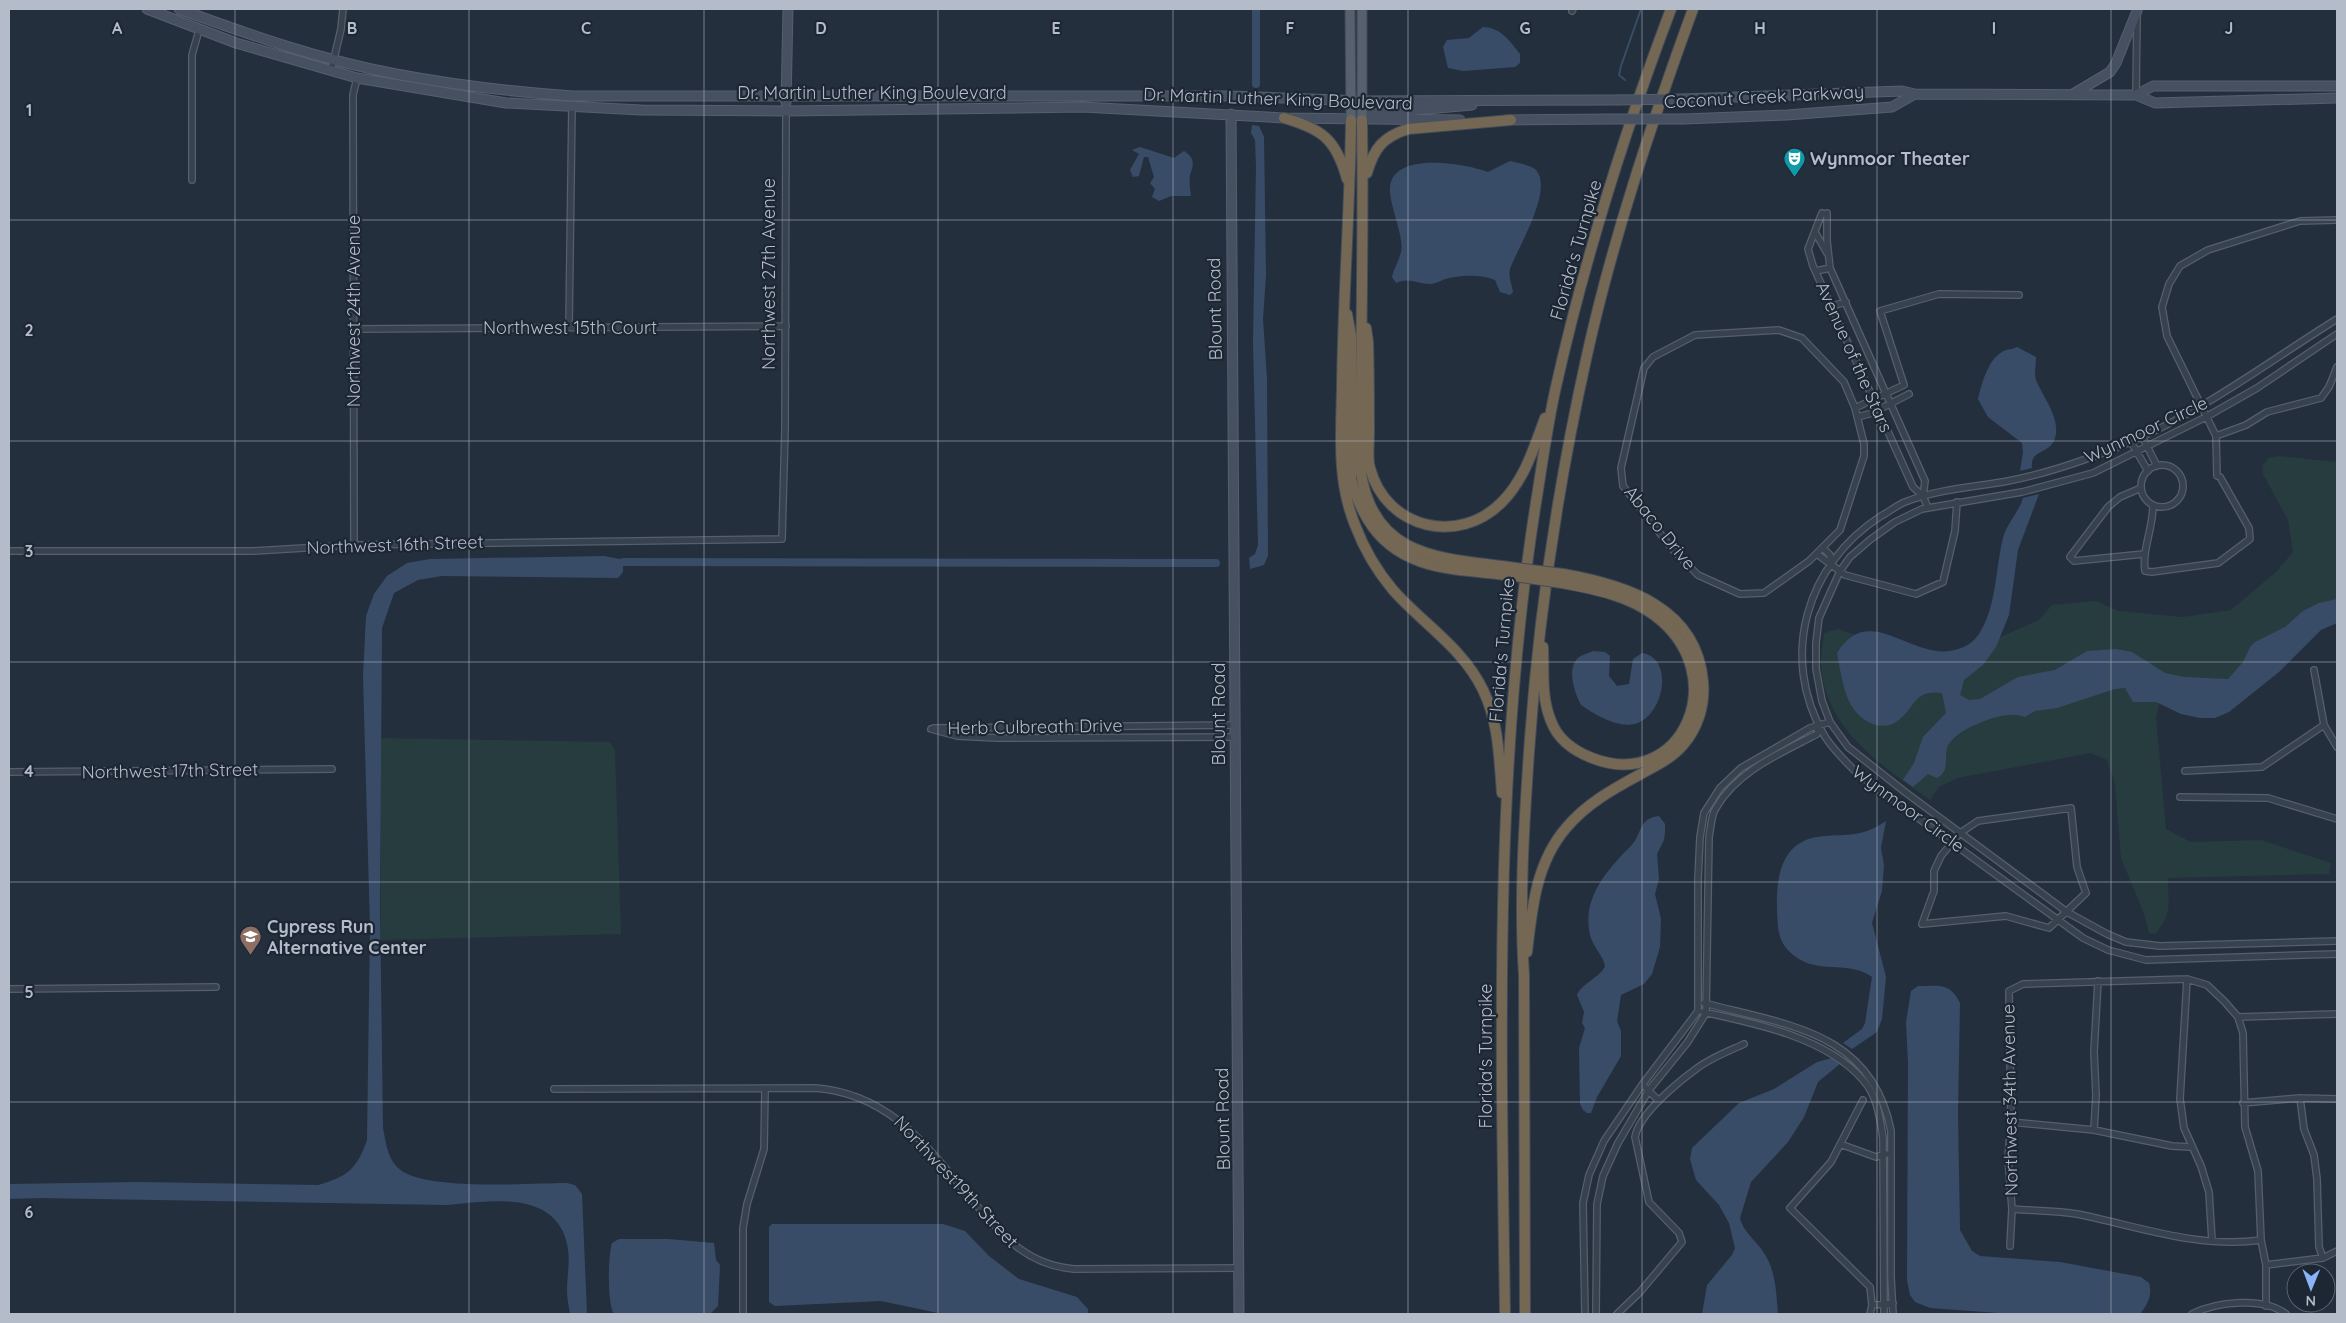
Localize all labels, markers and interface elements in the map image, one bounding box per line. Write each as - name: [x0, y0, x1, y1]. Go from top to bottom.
- text: A: [112, 18, 123, 38]
- text: B: [347, 18, 357, 38]
- text: C: [581, 18, 591, 38]
- text: D: [815, 18, 827, 38]
- text: E: [1051, 18, 1061, 38]
- text: F: [1286, 18, 1295, 38]
- text: G: [1519, 18, 1531, 38]
- text: H: [1754, 18, 1766, 38]
- text: I: [1992, 18, 1996, 38]
- text: J: [2225, 18, 2233, 38]
- street label: Coconut Creek Parkway: [1663, 80, 1865, 113]
- street label: Dr. Martin Luther King Boulevard: [737, 81, 1007, 104]
- street label: Dr. Martin Luther King Boulevard: [1143, 82, 1413, 115]
- text: 1: [26, 100, 32, 120]
- theatre icon: Wynmoor Theater: [1782, 147, 1806, 178]
- place label: Wynmoor Theater: [1810, 147, 1970, 170]
- street label: Florida's Turnpike: [1544, 177, 1607, 323]
- street label: Northwest 27th Avenue: [757, 178, 780, 370]
- street label: Northwest 24th Avenue: [342, 215, 365, 407]
- street label: Blount Road: [1202, 257, 1227, 361]
- street label: Avenue of the Stars: [1811, 278, 1898, 436]
- street label: Northwest 15th Court: [483, 316, 657, 339]
- text: 2: [24, 320, 34, 340]
- street label: Wynmoor Circle: [2080, 391, 2211, 468]
- street label: Abaco Drive: [1619, 481, 1701, 575]
- street label: Northwest 16th Street: [306, 530, 484, 559]
- text: 3: [25, 541, 33, 561]
- street label: Florida's Turnpike: [1484, 577, 1519, 723]
- street label: Blount Road: [1207, 663, 1230, 765]
- street label: Herb Culbreath Drive: [947, 713, 1123, 740]
- street label: Northwest 17th Street: [81, 757, 259, 784]
- street label: Wynmoor Circle: [1847, 760, 1969, 857]
- text: 4: [24, 761, 34, 781]
- place label: Cypress Run Alternative Center: [267, 915, 427, 959]
- school or university icon: Cypress Run Alternative Center: [239, 925, 263, 956]
- text: 5: [24, 982, 34, 1002]
- street label: Florida's Turnpike: [1474, 984, 1497, 1128]
- street label: Northwest 34th Avenue: [1996, 1004, 2023, 1196]
- street label: Blount Road: [1210, 1067, 1235, 1171]
- street label: Northwest19th Street: [889, 1111, 1024, 1253]
- text: 6: [25, 1202, 34, 1222]
- north arrow: [2286, 1263, 2336, 1313]
- text: N: [2305, 1292, 2316, 1310]

